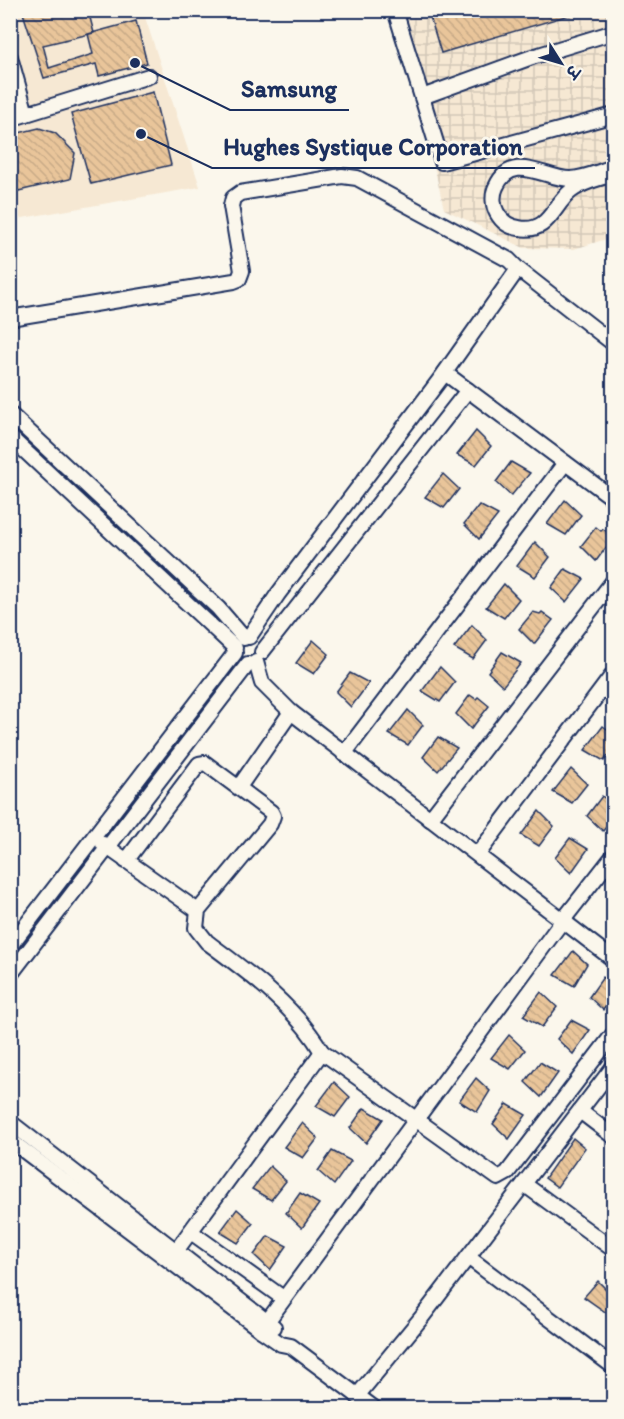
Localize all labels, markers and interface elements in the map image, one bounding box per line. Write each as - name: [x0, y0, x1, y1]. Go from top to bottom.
- north arrow: [531, 33, 591, 93]
- text: उ: [561, 60, 585, 83]
- callout: Samsung: [230, 68, 349, 110]
- text: Samsung: [241, 74, 338, 104]
- callout: Hughes Systique Corporation: [212, 126, 535, 168]
- text: Hughes Systique Corporation: [223, 132, 523, 162]

